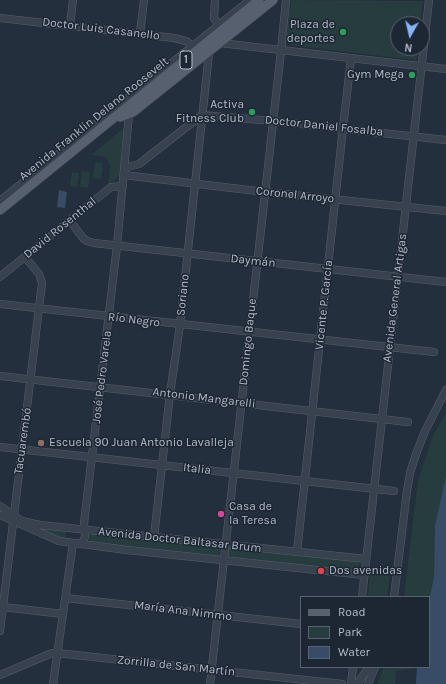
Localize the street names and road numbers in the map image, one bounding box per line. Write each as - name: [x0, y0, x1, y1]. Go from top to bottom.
- street label: Doctor Luis Casanello: [42, 15, 160, 43]
- road number: 1: [180, 51, 192, 69]
- street label: Avenida Franklin Delano Roosevelt: [16, 54, 172, 184]
- street label: Doctor Daniel Fosalba: [264, 113, 384, 139]
- street label: Coronel Arroyo: [255, 184, 335, 206]
- street label: David Rosenthal: [21, 194, 99, 262]
- street label: Avenida General Artigas: [380, 233, 410, 363]
- street label: Daymán: [230, 251, 276, 271]
- street label: Vicente P. García: [312, 259, 336, 351]
- street label: Soriano: [174, 273, 192, 317]
- street label: Domingo Baque: [236, 298, 260, 386]
- street label: Río Negro: [107, 310, 161, 330]
- street label: José Pedro Varela: [89, 330, 115, 424]
- street label: Antonio Mangarelli: [152, 385, 256, 411]
- street label: Tacuarembó: [11, 407, 35, 475]
- street label: Italia: [182, 460, 212, 478]
- street label: Avenida Doctor Baltasar Brum: [98, 524, 262, 556]
- street label: María Ana Nimmo: [133, 598, 233, 624]
- street label: Zorrilla de San Martín: [116, 653, 236, 679]

